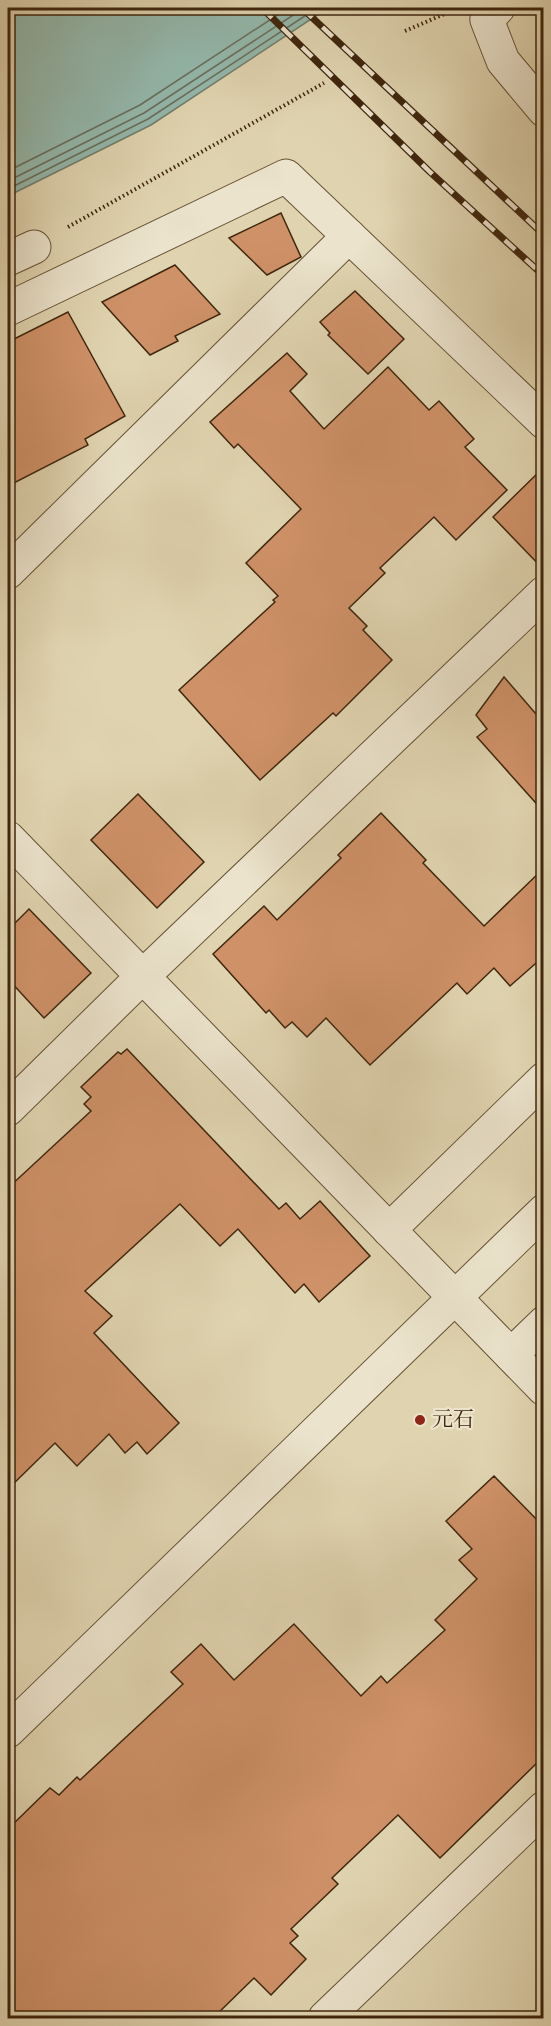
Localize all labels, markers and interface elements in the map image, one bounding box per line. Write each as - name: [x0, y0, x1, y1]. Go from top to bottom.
- place label: 元石: [432, 1407, 474, 1434]
- marker: 元石: [413, 1413, 427, 1427]

